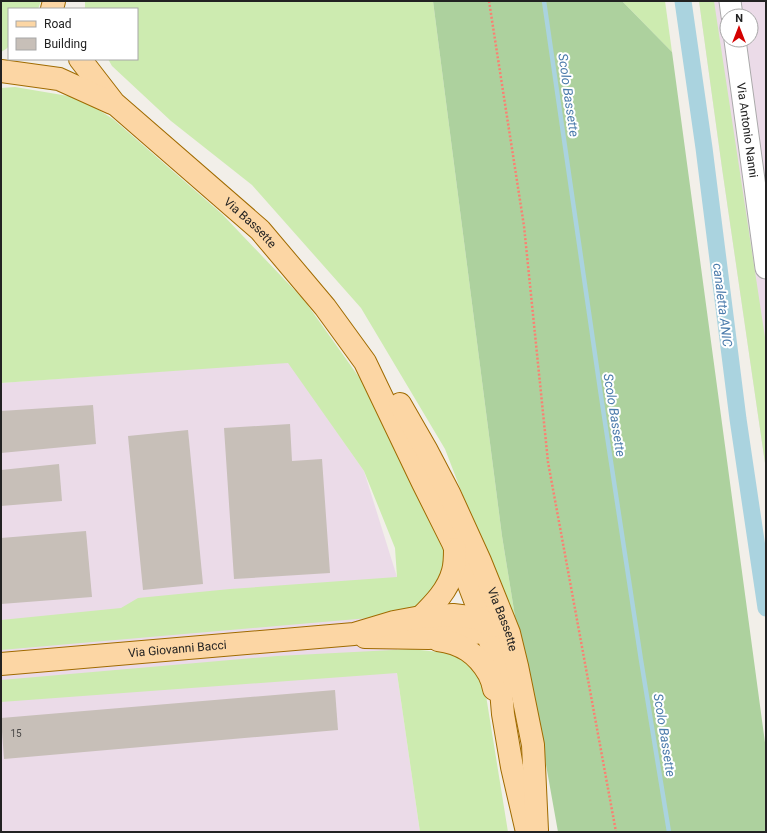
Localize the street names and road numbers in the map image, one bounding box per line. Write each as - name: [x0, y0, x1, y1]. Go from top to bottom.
- street label: Via Antonio Nanni: [734, 82, 761, 179]
- street label: Via Bassette: [221, 195, 279, 251]
- street label: Via Bassette: [484, 585, 520, 653]
- street label: Via Giovanni Bacci: [127, 638, 227, 660]

